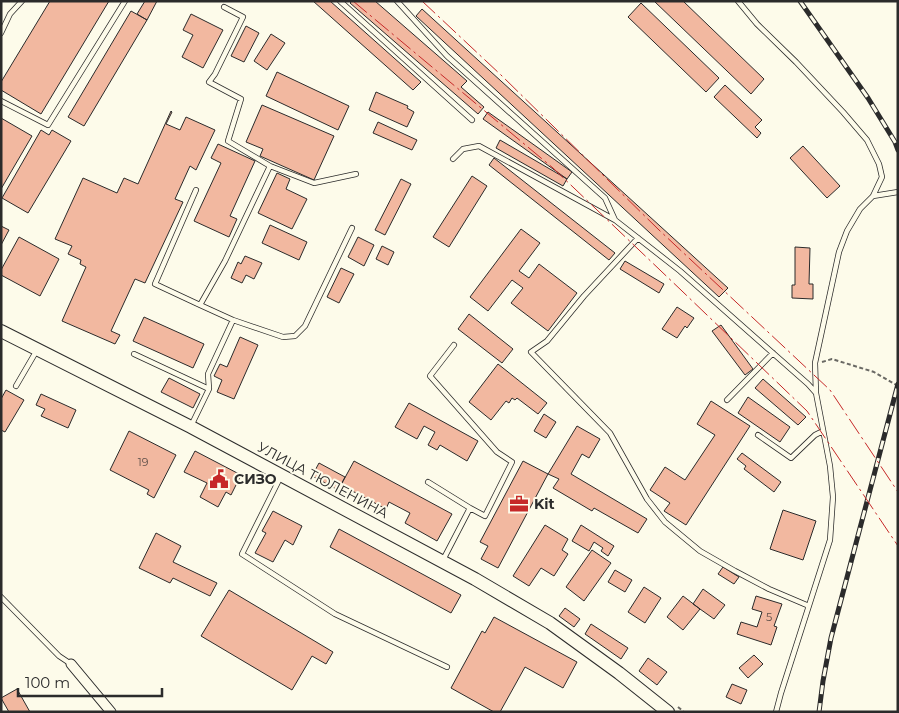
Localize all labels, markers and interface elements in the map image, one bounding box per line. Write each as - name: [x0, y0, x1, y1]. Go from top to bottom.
- street label: УЛИЦА ТЮЛЕНИНА: [254, 438, 392, 522]
- house number: 19: [138, 455, 149, 469]
- public building icon: СИЗО: [208, 468, 230, 490]
- place label: СИЗО: [234, 470, 277, 488]
- office icon: Kit: [508, 493, 530, 515]
- place label: Kit: [534, 495, 555, 513]
- house number: 5: [766, 610, 772, 624]
- scale bar: [18, 666, 161, 698]
- text: 100 m: [25, 673, 70, 692]

